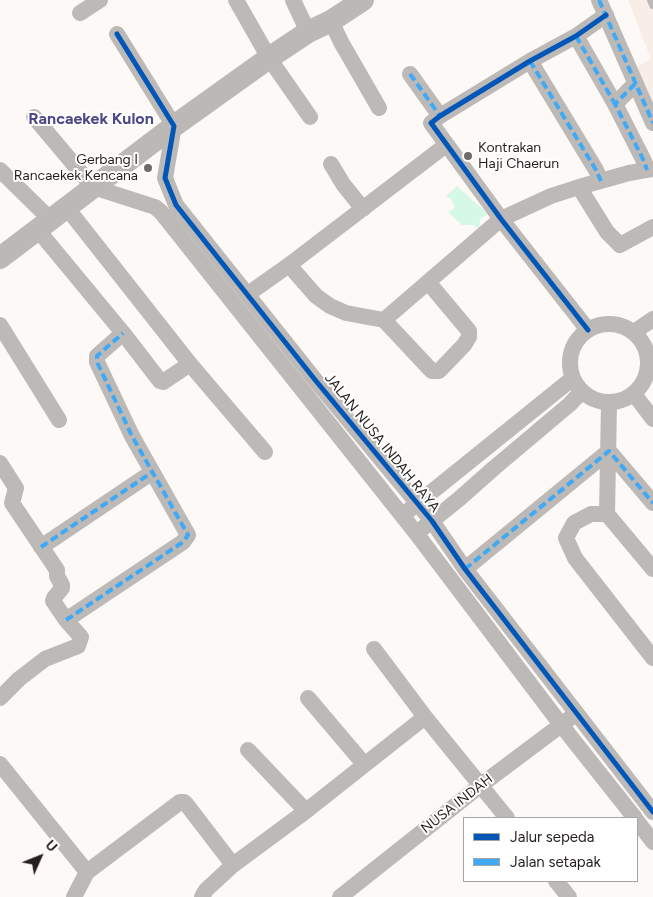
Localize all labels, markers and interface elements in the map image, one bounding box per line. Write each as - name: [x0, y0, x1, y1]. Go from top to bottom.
- district label: Rancaekek Kulon: [28, 109, 154, 129]
- place label: Kontrakan Haji Chaerun: [478, 140, 559, 172]
- marker: Kontrakan Haji Chaerun: [462, 150, 474, 162]
- place label: Gerbang I Rancaekek Kencana: [14, 152, 138, 184]
- marker: Gerbang I Rancaekek Kencana: [142, 162, 154, 174]
- street label: JALAN NUSA INDAH RAYA: [321, 370, 443, 516]
- street label: NUSA INDAH: [418, 771, 496, 837]
- legend: [463, 817, 638, 882]
- text: Jalur sepeda: [510, 828, 595, 846]
- north arrow: [15, 832, 65, 882]
- text: U: [42, 837, 61, 856]
- text: Jalan setapak: [510, 853, 601, 871]

